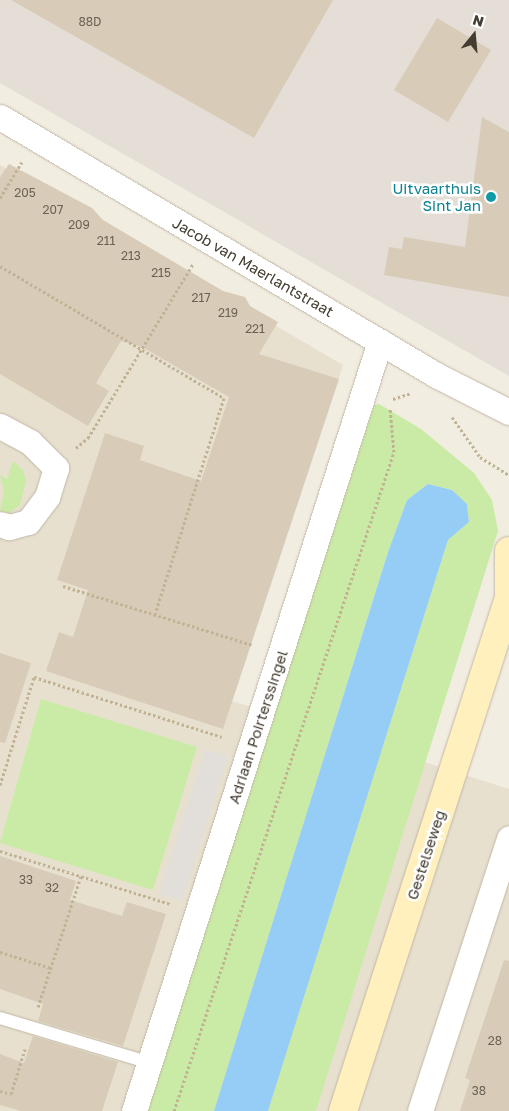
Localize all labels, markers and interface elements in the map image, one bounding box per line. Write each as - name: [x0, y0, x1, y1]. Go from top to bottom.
- north arrow: [449, 10, 499, 60]
- text: N: [471, 10, 486, 30]
- house number: 88D: [78, 15, 102, 29]
- place label: Uitvaarthuis Sint Jan: [392, 179, 481, 214]
- house number: 205: [14, 186, 36, 200]
- marker: Uitvaarthuis Sint Jan: [485, 191, 497, 203]
- house number: 207: [43, 203, 63, 217]
- street label: Jacob van Maerlantstraat: [169, 213, 337, 321]
- house number: 209: [68, 218, 90, 232]
- house number: 211: [97, 234, 115, 248]
- house number: 213: [121, 249, 141, 263]
- house number: 215: [151, 266, 171, 280]
- house number: 217: [191, 291, 211, 305]
- house number: 219: [218, 306, 238, 320]
- house number: 221: [245, 322, 265, 336]
- street label: Adriaan Poirterssingel: [225, 648, 291, 806]
- street label: Gestelseweg: [403, 808, 449, 902]
- house number: 33: [19, 873, 33, 887]
- house number: 32: [45, 881, 59, 895]
- house number: 28: [488, 1034, 502, 1048]
- house number: 38: [472, 1084, 486, 1098]

